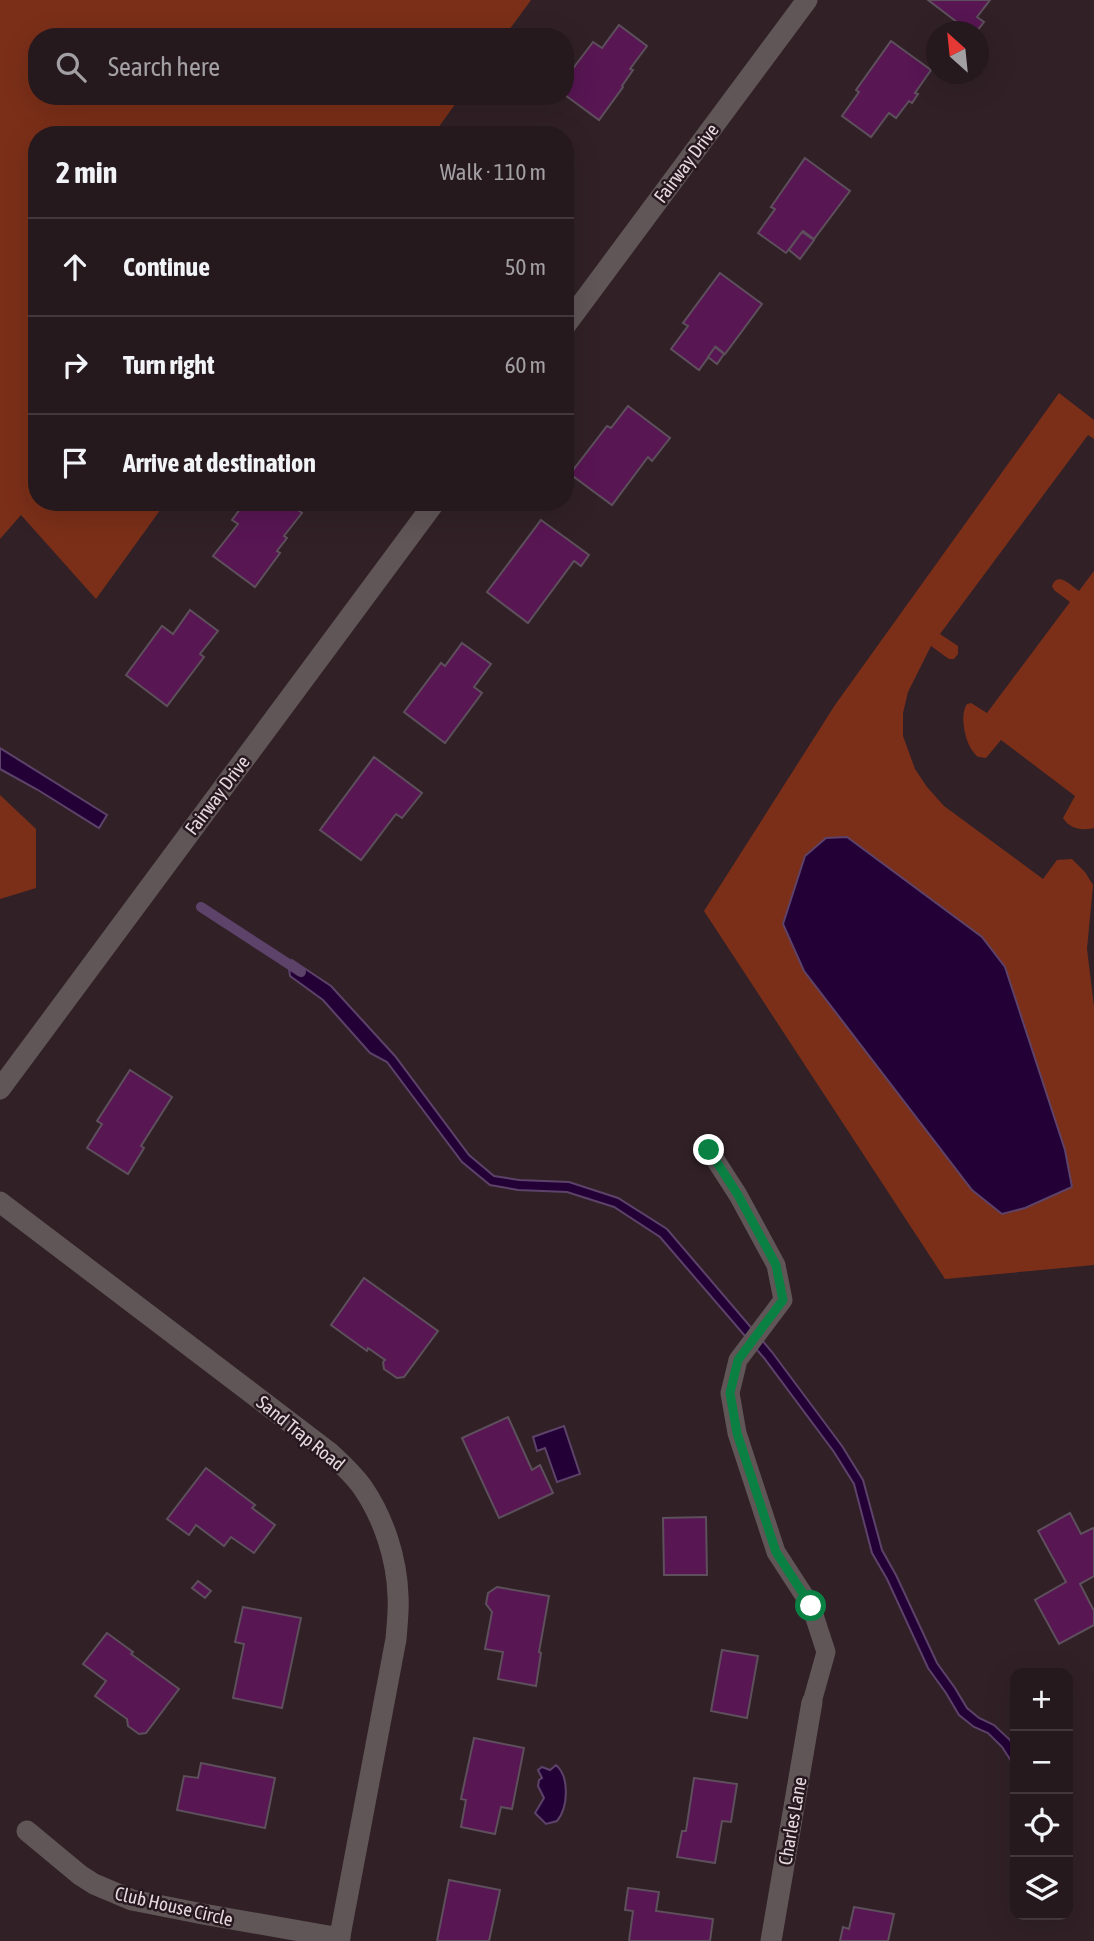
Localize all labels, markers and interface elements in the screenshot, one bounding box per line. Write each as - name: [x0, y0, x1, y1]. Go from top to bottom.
- north arrow: [926, 21, 989, 84]
- search box: [28, 28, 574, 105]
- icon: search: [52, 48, 90, 86]
- text: Search here: [108, 52, 220, 82]
- street label: Fairway Drive: [649, 119, 723, 207]
- text: 2 min: [56, 155, 117, 189]
- text: Walk · 110 m: [440, 159, 546, 185]
- icon: ahead: [56, 248, 94, 286]
- text: Continue: [123, 252, 210, 282]
- text: 50 m: [505, 254, 546, 280]
- icon: right: [56, 346, 94, 384]
- text: Turn right: [123, 350, 214, 380]
- text: 60 m: [505, 352, 546, 378]
- icon: arrive: [56, 444, 94, 482]
- text: Arrive at destination: [123, 448, 316, 478]
- street label: Fairway Drive: [180, 751, 254, 839]
- route end: [693, 1134, 724, 1165]
- street label: Sand Trap Road: [253, 1391, 349, 1475]
- route start: [795, 1590, 826, 1621]
- map controls: [1010, 1668, 1073, 1920]
- button: +: [1010, 1668, 1073, 1731]
- button: −: [1010, 1731, 1073, 1794]
- street label: Charles Lane: [773, 1775, 811, 1867]
- button: locate: [1010, 1794, 1073, 1857]
- button: layers: [1010, 1857, 1073, 1920]
- street label: Club House Circle: [113, 1882, 235, 1930]

